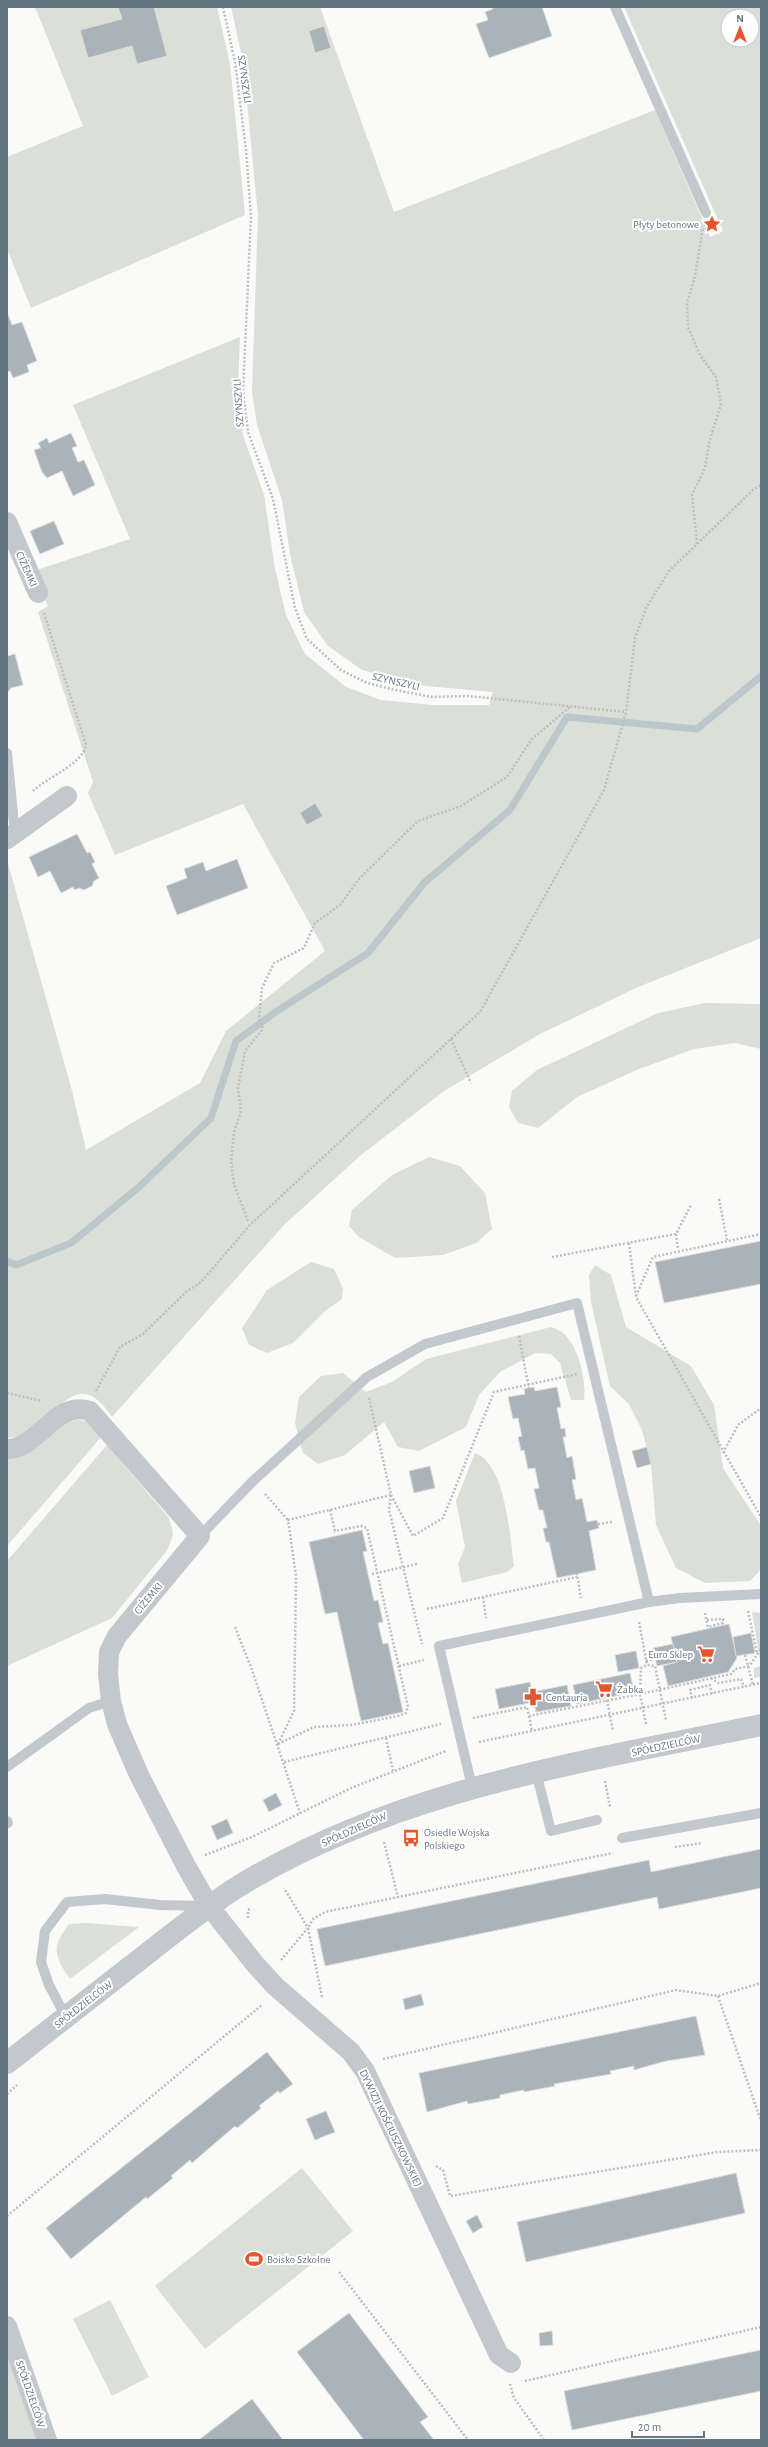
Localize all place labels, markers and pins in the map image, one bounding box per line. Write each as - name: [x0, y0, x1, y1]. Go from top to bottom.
- place icon: Płyty betonowe: [702, 214, 722, 234]
- place label: Płyty betonowe: [633, 219, 699, 230]
- supermarket icon: Euro Sklep: [696, 1644, 716, 1664]
- place label: Euro Sklep: [648, 1649, 693, 1660]
- supermarket icon: Żabka: [594, 1679, 614, 1699]
- place label: Żabka: [617, 1684, 643, 1695]
- pharmacy icon: Centauria: [523, 1687, 543, 1707]
- place label: Centauria: [546, 1692, 588, 1703]
- place label: Osiedle Wojska Polskiego: [424, 1827, 490, 1851]
- bus stop icon: Osiedle Wojska Polskiego: [401, 1828, 421, 1848]
- sports icon: Boisko Szkolne: [244, 2249, 264, 2269]
- place label: Boisko Szkolne: [267, 2254, 330, 2265]

